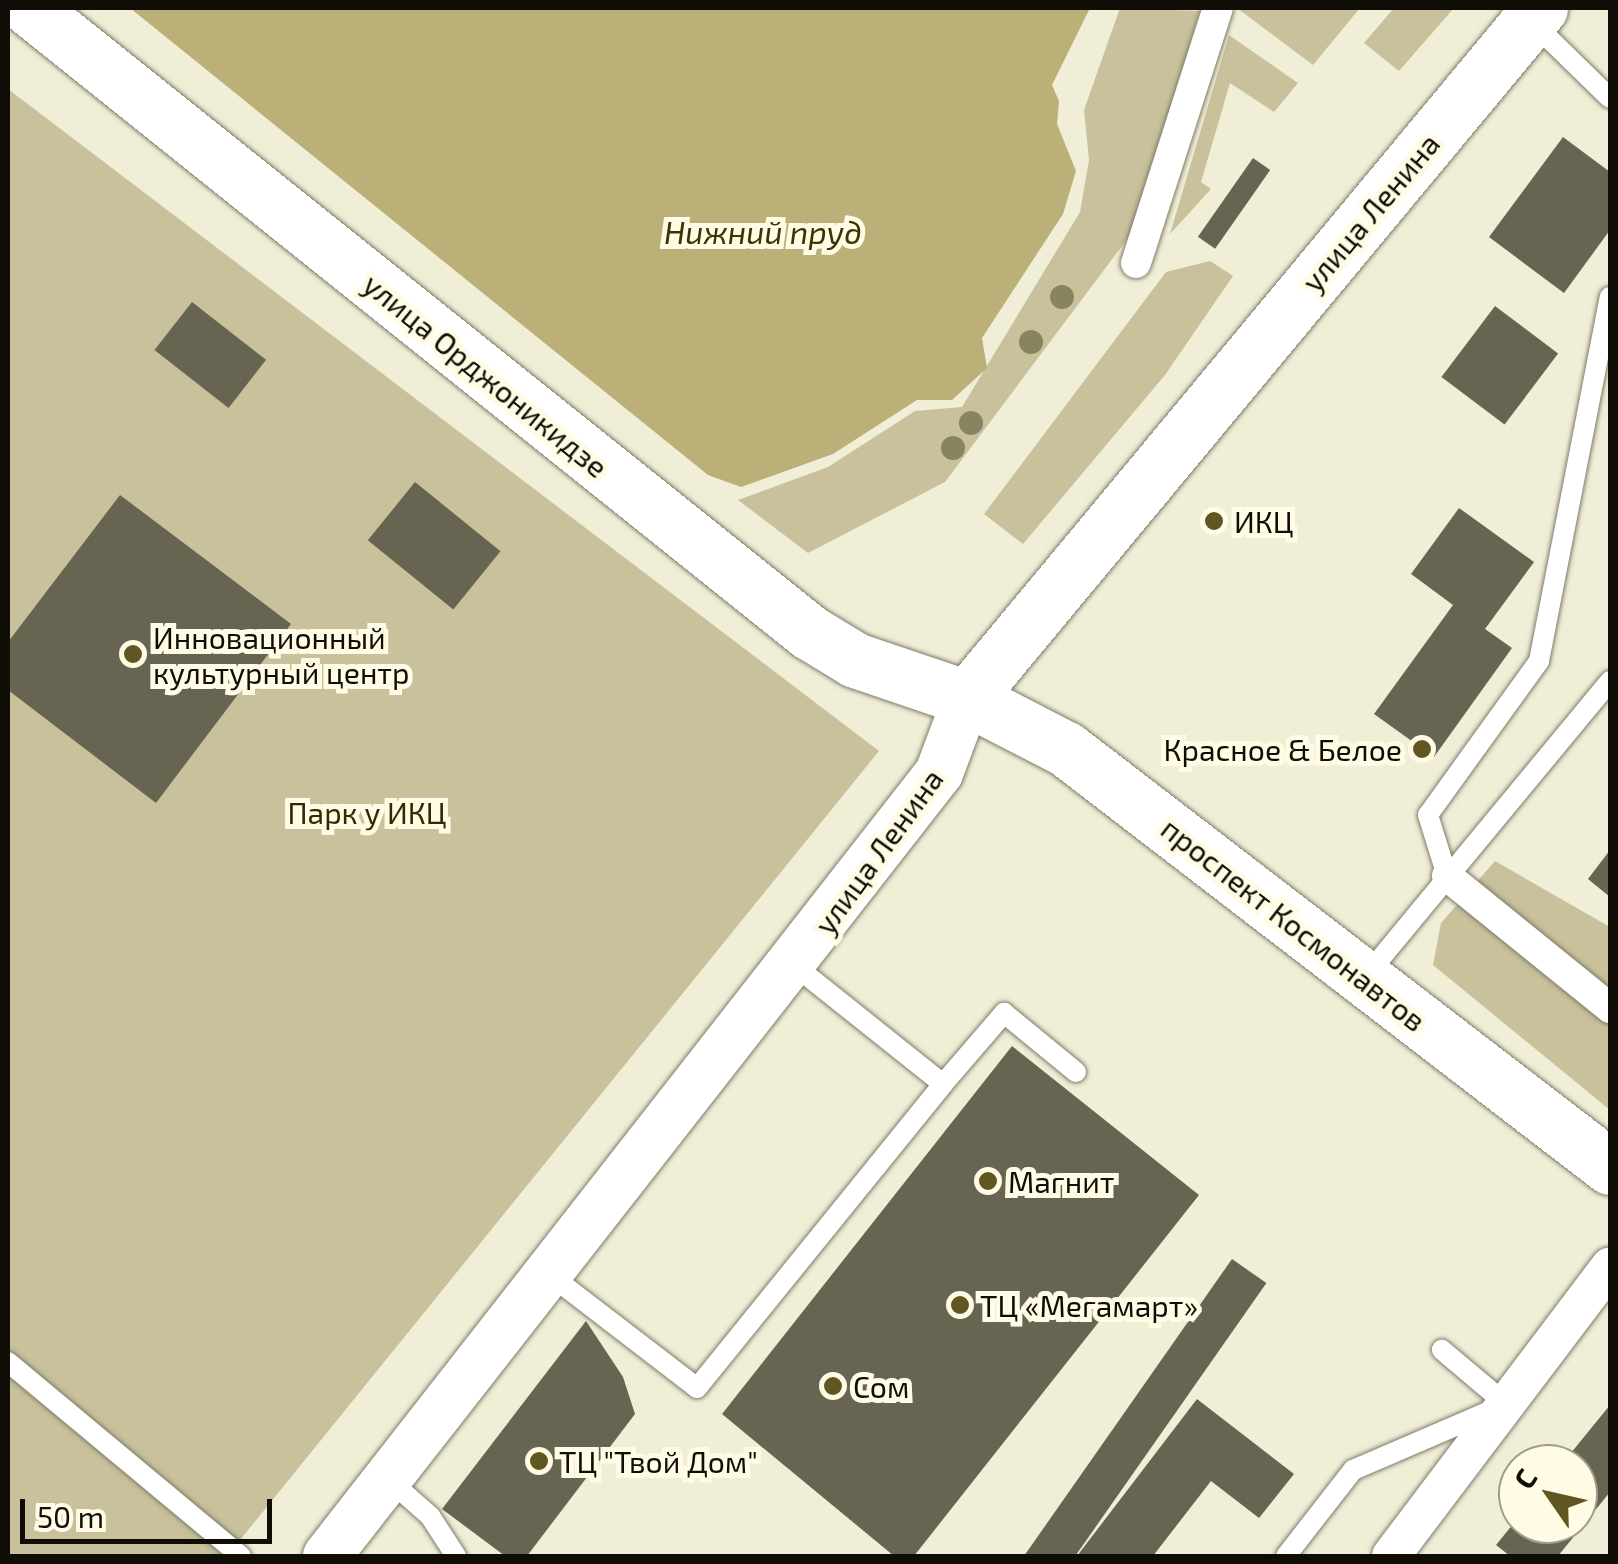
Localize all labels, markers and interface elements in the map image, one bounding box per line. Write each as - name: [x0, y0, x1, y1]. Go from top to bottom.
- street label: улица Ленина: [1293, 126, 1447, 298]
- water label: Нижний пруд: [664, 212, 862, 250]
- street label: улица Орджоникидзе: [357, 265, 615, 485]
- place label: ИКЦ: [1234, 503, 1293, 539]
- marker: ИКЦ: [1203, 510, 1225, 532]
- place label: Инновационный культурный центр: [153, 619, 410, 690]
- marker: Инновационный культурный центр: [122, 643, 144, 665]
- place label: Красное & Белое: [1164, 731, 1402, 767]
- marker: Красное & Белое: [1411, 738, 1433, 760]
- street label: улица Ленина: [806, 761, 950, 941]
- park label: Парк у ИКЦ: [288, 794, 446, 830]
- street label: проспект Космонавтов: [1155, 810, 1433, 1038]
- place label: Магнит: [1008, 1163, 1114, 1199]
- marker: Магнит: [977, 1170, 999, 1192]
- place label: ТЦ «Мегамарт»: [980, 1287, 1198, 1323]
- marker: ТЦ «Мегамарт»: [949, 1294, 971, 1316]
- place label: Сом: [853, 1368, 909, 1404]
- marker: Сом: [822, 1375, 844, 1397]
- place label: ТЦ "Твой Дом": [559, 1443, 758, 1479]
- north arrow: [1498, 1444, 1598, 1544]
- marker: ТЦ "Твой Дом": [528, 1450, 550, 1472]
- text: С: [1506, 1462, 1543, 1495]
- scale bar: [25, 1479, 278, 1541]
- text: 50 m: [37, 1498, 104, 1534]

